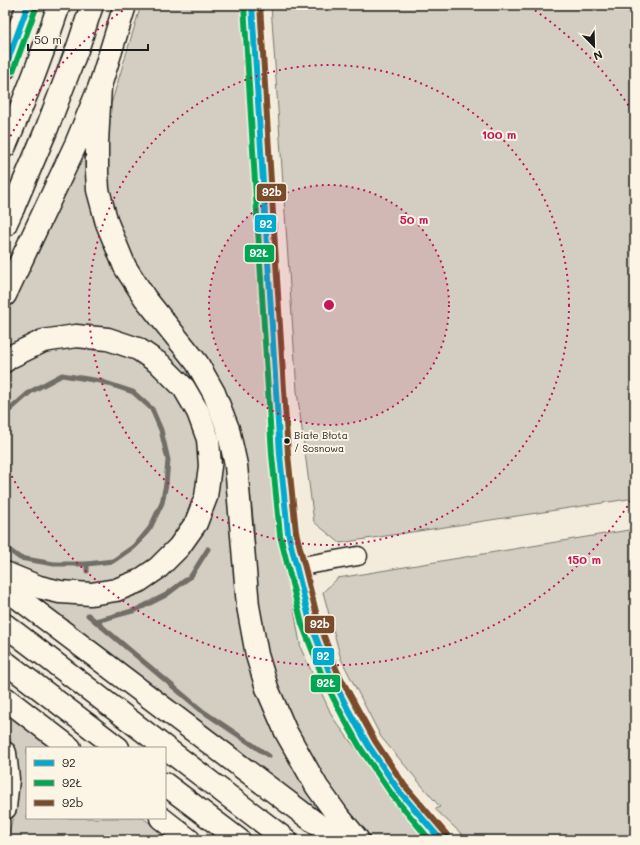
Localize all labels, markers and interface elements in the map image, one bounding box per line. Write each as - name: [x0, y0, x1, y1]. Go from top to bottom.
- scale bar: [28, 26, 148, 52]
- north arrow: [574, 26, 614, 66]
- text: 50 m: [34, 31, 62, 47]
- text: N: [591, 47, 605, 64]
- text: 100 m: [482, 126, 516, 142]
- line badge: 92b: [256, 183, 287, 202]
- text: 92b: [262, 184, 282, 199]
- text: 50 m: [400, 211, 428, 227]
- line badge: 92: [254, 214, 277, 233]
- text: 92: [260, 216, 272, 231]
- line badge: 92Ł: [244, 244, 275, 263]
- text: 92Ł: [249, 245, 269, 260]
- centre of rings: [322, 298, 336, 312]
- place label: Białe Błota / Sosnowa: [294, 428, 348, 455]
- marker: Białe Błota / Sosnowa: [282, 436, 292, 446]
- text: 150 m: [567, 551, 601, 567]
- line badge: 92b: [304, 615, 335, 634]
- text: 92b: [310, 616, 330, 631]
- line badge: 92: [312, 647, 335, 666]
- text: 92: [317, 648, 329, 663]
- line badge: 92Ł: [310, 674, 341, 693]
- text: 92Ł: [316, 675, 336, 690]
- legend: [26, 747, 166, 819]
- text: 92: [62, 754, 76, 770]
- text: 92Ł: [62, 774, 83, 790]
- text: 92b: [62, 794, 83, 810]

